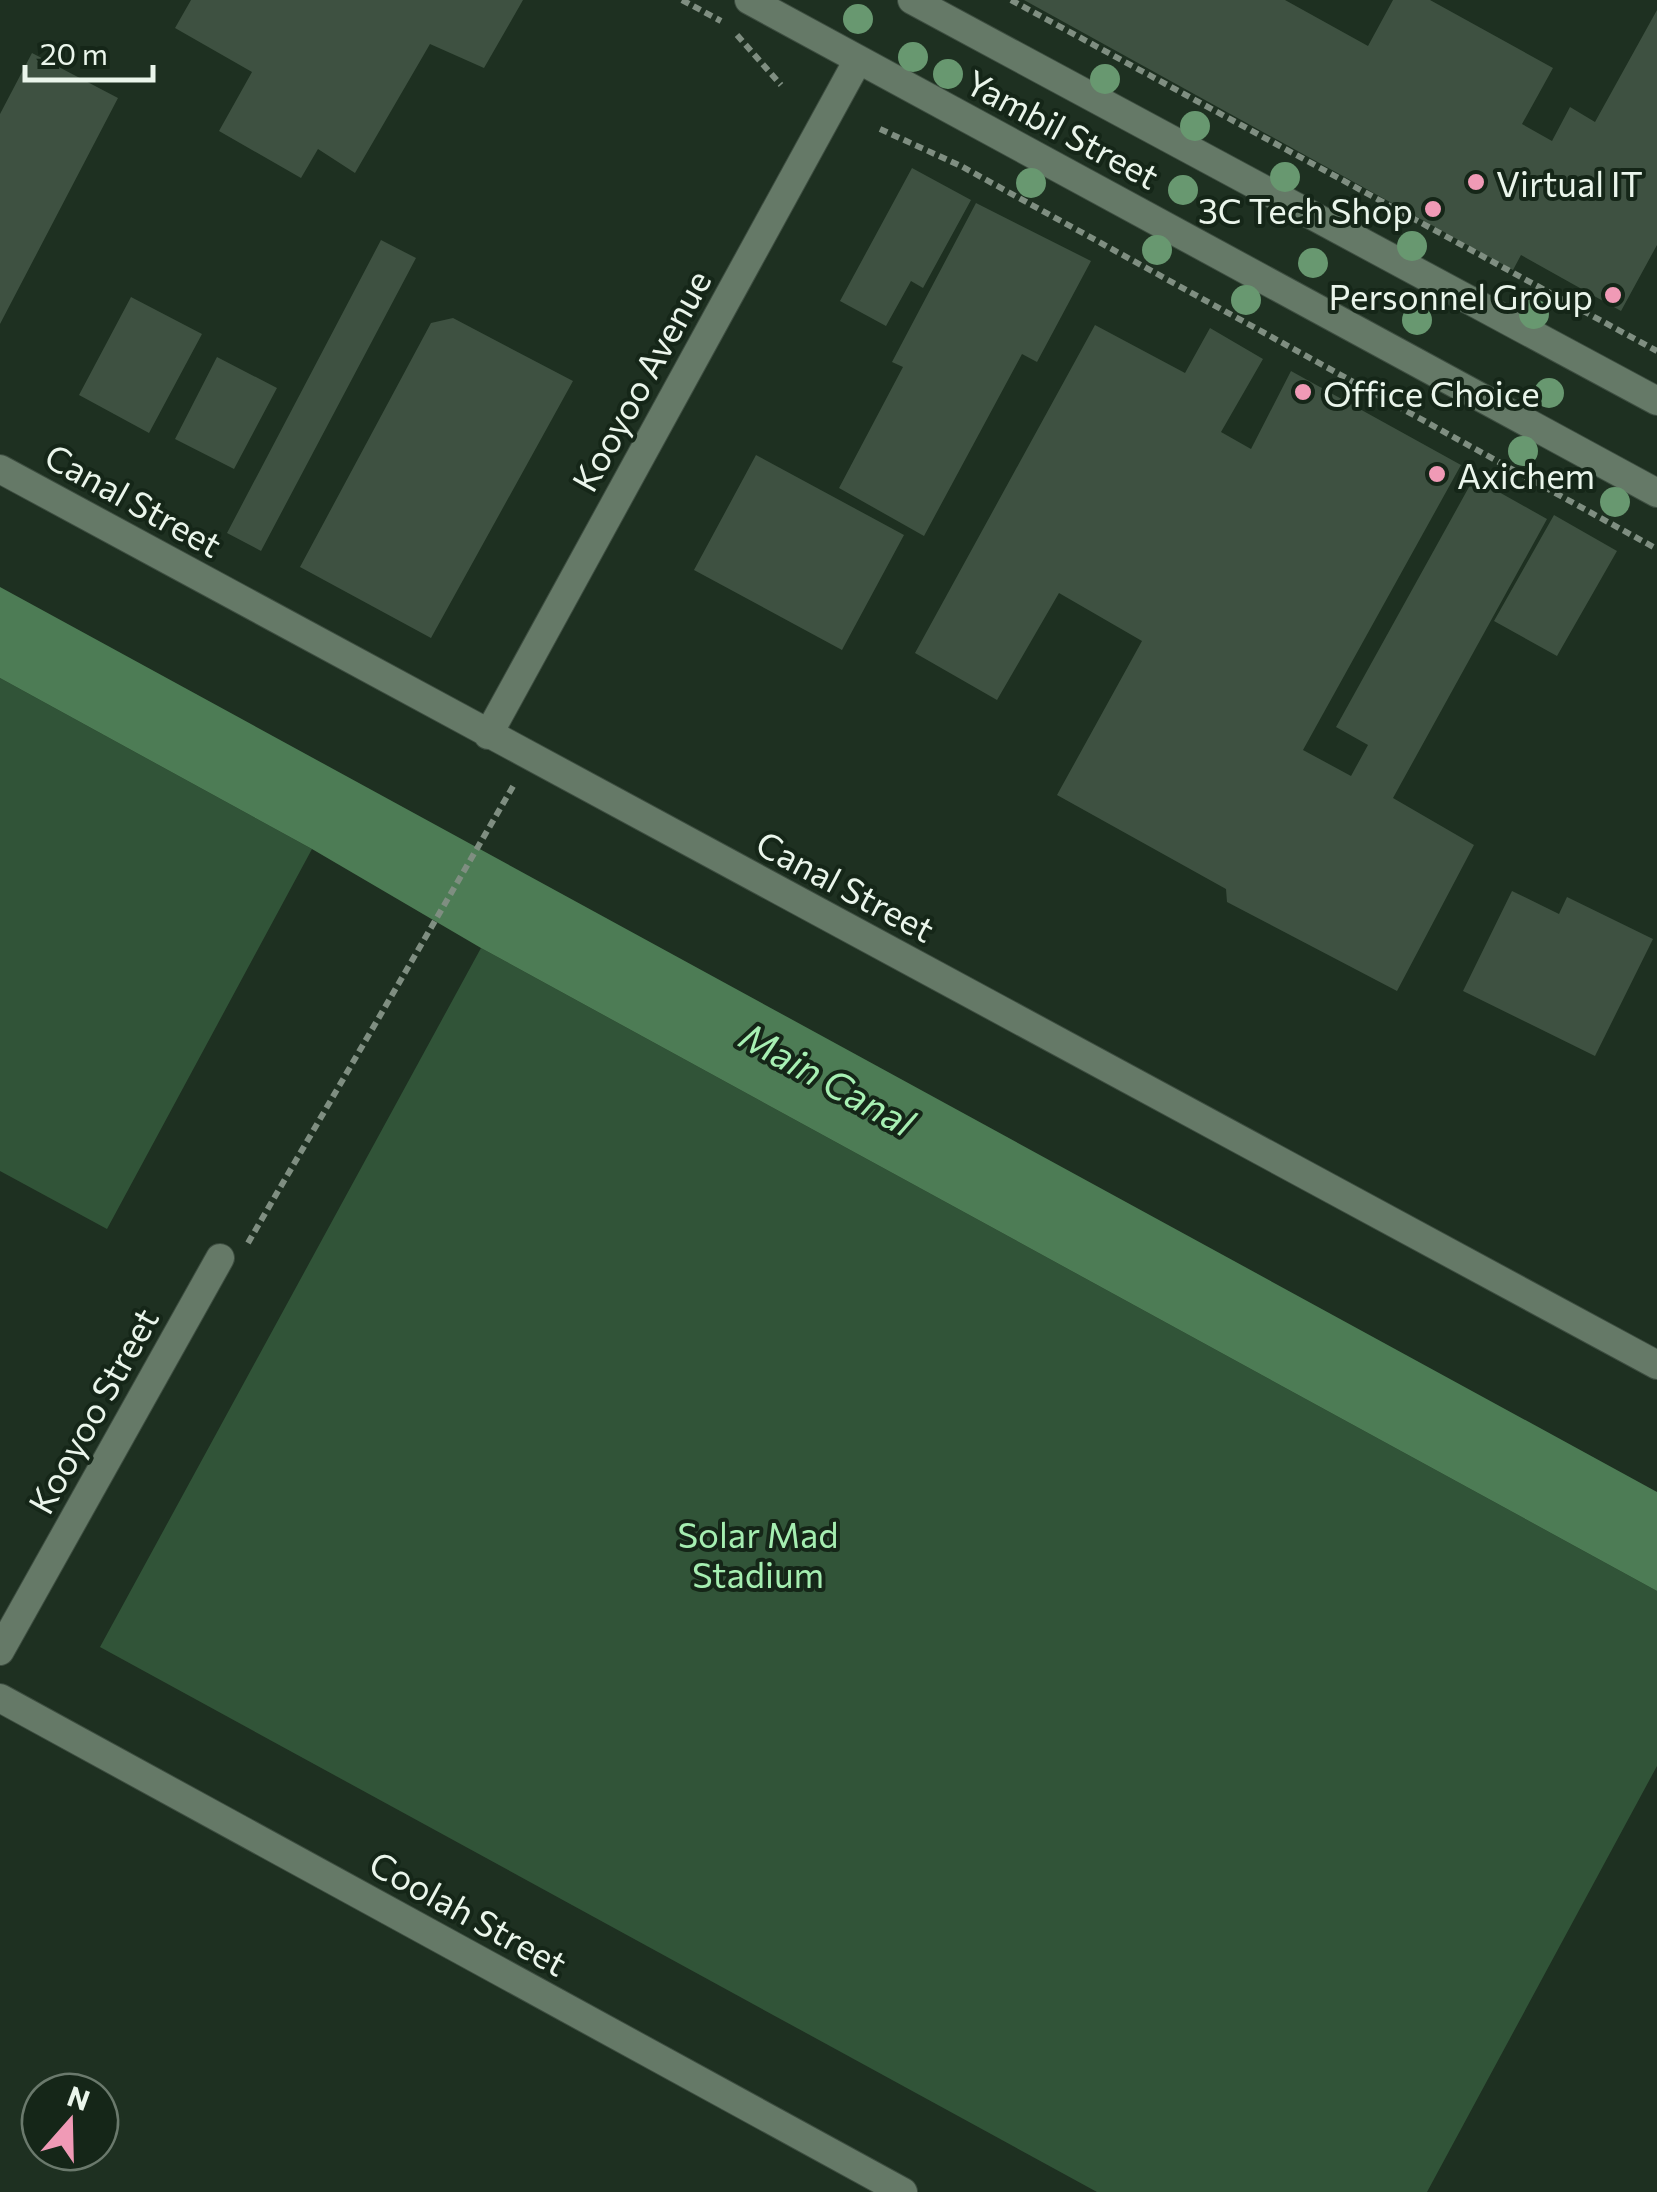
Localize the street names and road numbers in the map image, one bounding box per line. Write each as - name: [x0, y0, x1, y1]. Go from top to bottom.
- street label: Yambil Street: [959, 59, 1167, 197]
- street label: Kooyoo Avenue: [562, 262, 718, 498]
- street label: Canal Street: [38, 433, 230, 565]
- street label: Canal Street: [750, 820, 942, 950]
- street label: Kooyoo Street: [18, 1300, 166, 1520]
- street label: Coolah Street: [363, 1840, 575, 1984]

